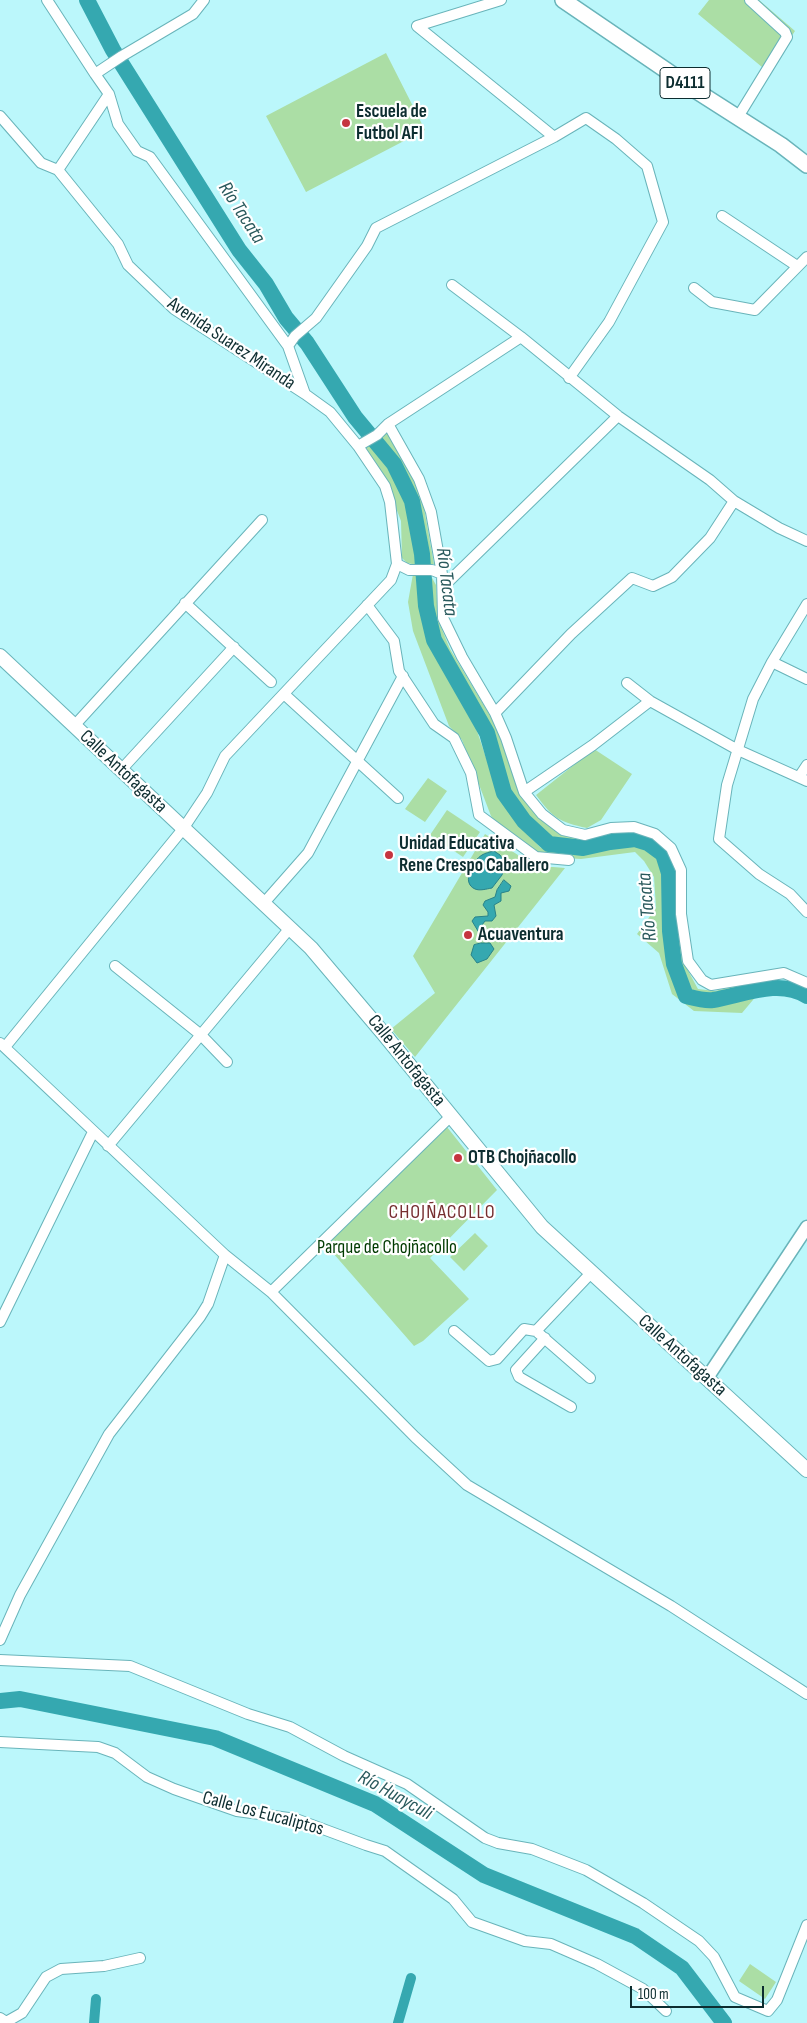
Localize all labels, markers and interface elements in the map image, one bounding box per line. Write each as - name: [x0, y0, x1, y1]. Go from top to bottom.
- road number: D4111: [660, 68, 710, 99]
- place label: Escuela de Futbol AFI: [356, 101, 427, 145]
- marker: Escuela de Futbol AFI: [340, 117, 352, 129]
- water label: Río Tacata: [212, 178, 270, 248]
- street label: Avenida Suarez Miranda: [163, 293, 299, 395]
- water label: Río Tacata: [430, 547, 462, 617]
- street label: Calle Antofagasta: [75, 726, 171, 818]
- place label: Unidad Educativa Rene Crespo Caballero: [399, 833, 549, 877]
- marker: Unidad Educativa Rene Crespo Caballero: [383, 849, 395, 861]
- water label: Río Tacata: [633, 872, 663, 942]
- place label: Acuaventura: [478, 924, 564, 946]
- marker: Acuaventura: [462, 929, 474, 941]
- street label: Calle Antofagasta: [362, 1011, 450, 1111]
- place label: OTB Chojñacollo: [468, 1147, 577, 1169]
- marker: OTB Chojñacollo: [452, 1152, 464, 1164]
- district label: CHOJÑACOLLO: [387, 1201, 497, 1225]
- park label: Parque de Chojñacollo: [317, 1237, 457, 1259]
- street label: Calle Antofagasta: [633, 1310, 731, 1402]
- water label: Río Huayculi: [354, 1766, 436, 1826]
- street label: Calle Los Eucaliptos: [200, 1787, 326, 1841]
- scale bar: [632, 1976, 766, 2008]
- text: 100 m: [638, 1985, 669, 2004]

